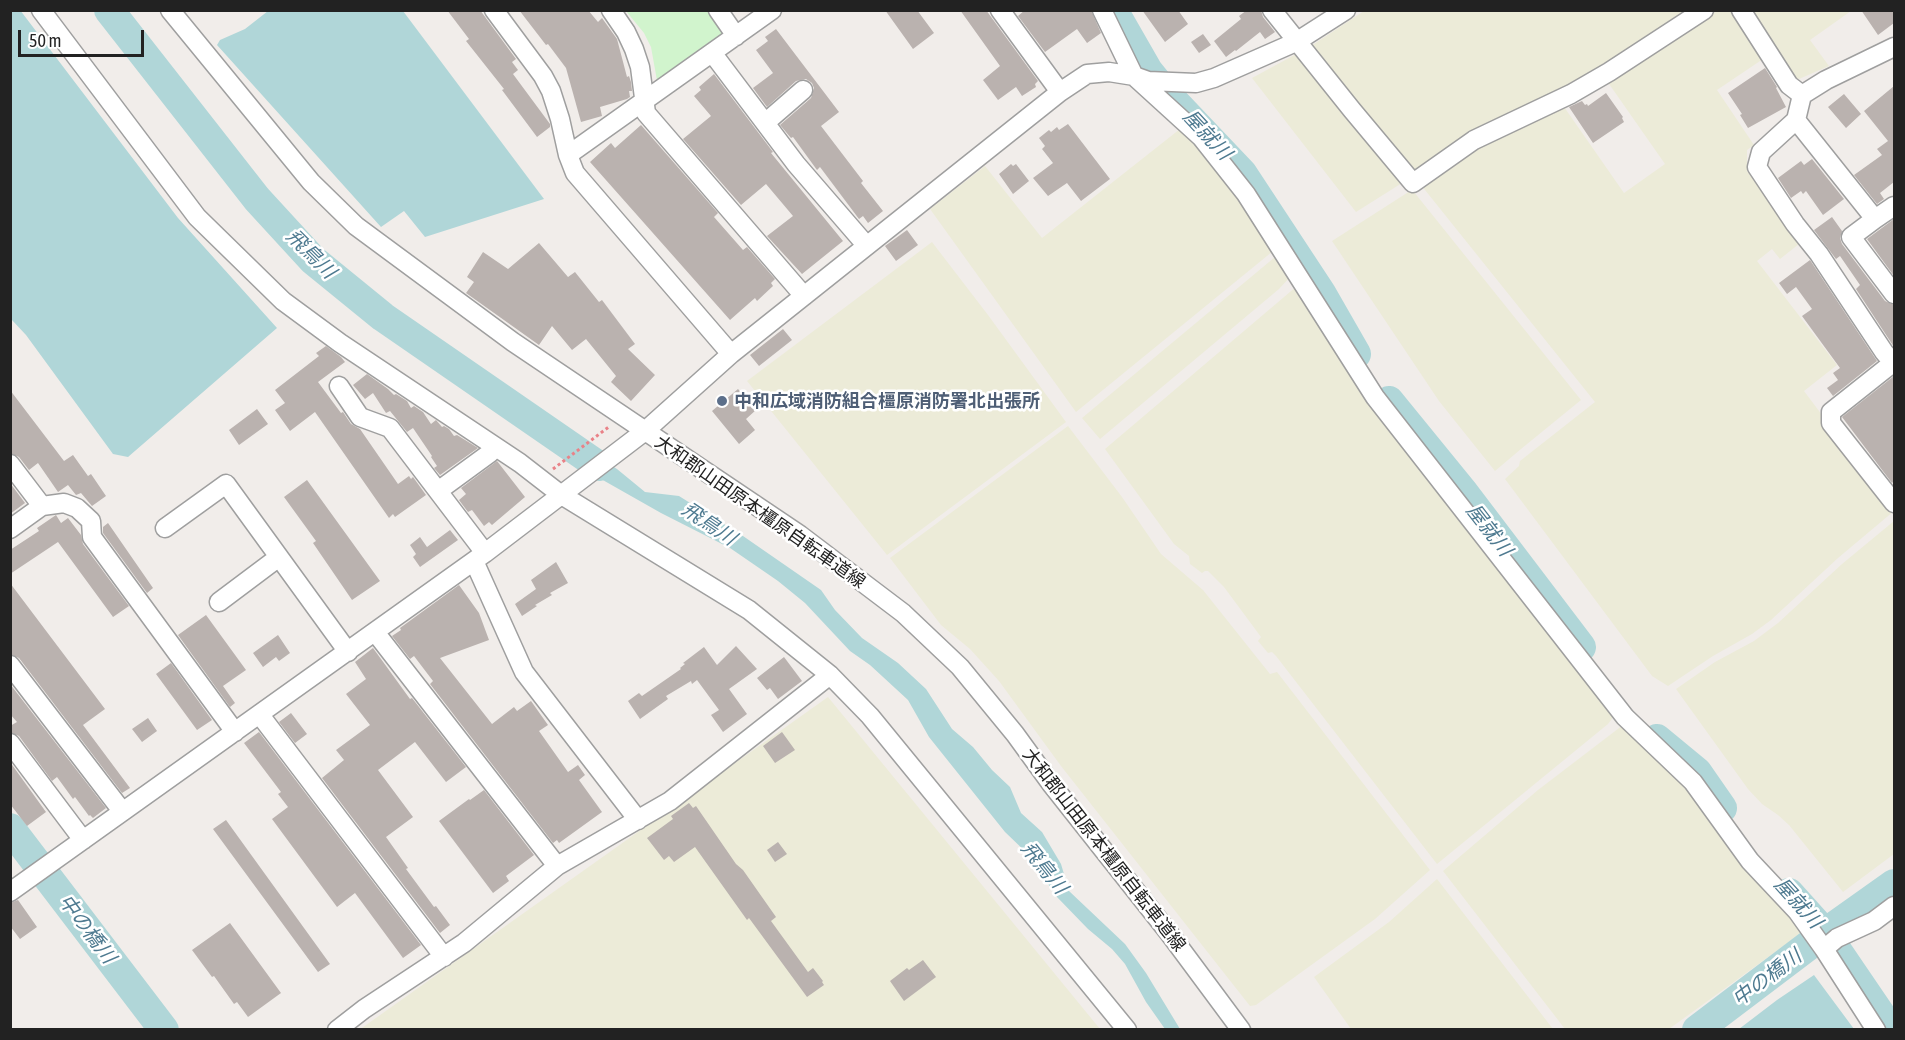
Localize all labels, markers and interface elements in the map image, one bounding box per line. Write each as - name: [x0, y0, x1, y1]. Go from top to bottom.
- scale bar: [21, 18, 147, 56]
- text: 50 m: [29, 30, 61, 51]
- water label: 屋就川: [1178, 105, 1236, 165]
- water label: 飛鳥川: [281, 224, 341, 284]
- place label: 中和広域消防組合橿原消防署北出張所: [734, 390, 1040, 412]
- marker: 中和広域消防組合橿原消防署北出張所: [715, 394, 729, 408]
- street label: 大和郡山田原本橿原自転車道線: [651, 431, 869, 593]
- water label: 飛鳥川: [677, 497, 741, 551]
- water label: 屋就川: [1461, 499, 1517, 561]
- street label: 大和郡山田原本橿原自転車道線: [1018, 744, 1190, 956]
- water label: 飛鳥川: [1016, 837, 1072, 899]
- water label: 屋就川: [1769, 873, 1827, 933]
- water label: 中の橋川: [53, 890, 121, 968]
- water label: 中の橋川: [1728, 944, 1806, 1012]

